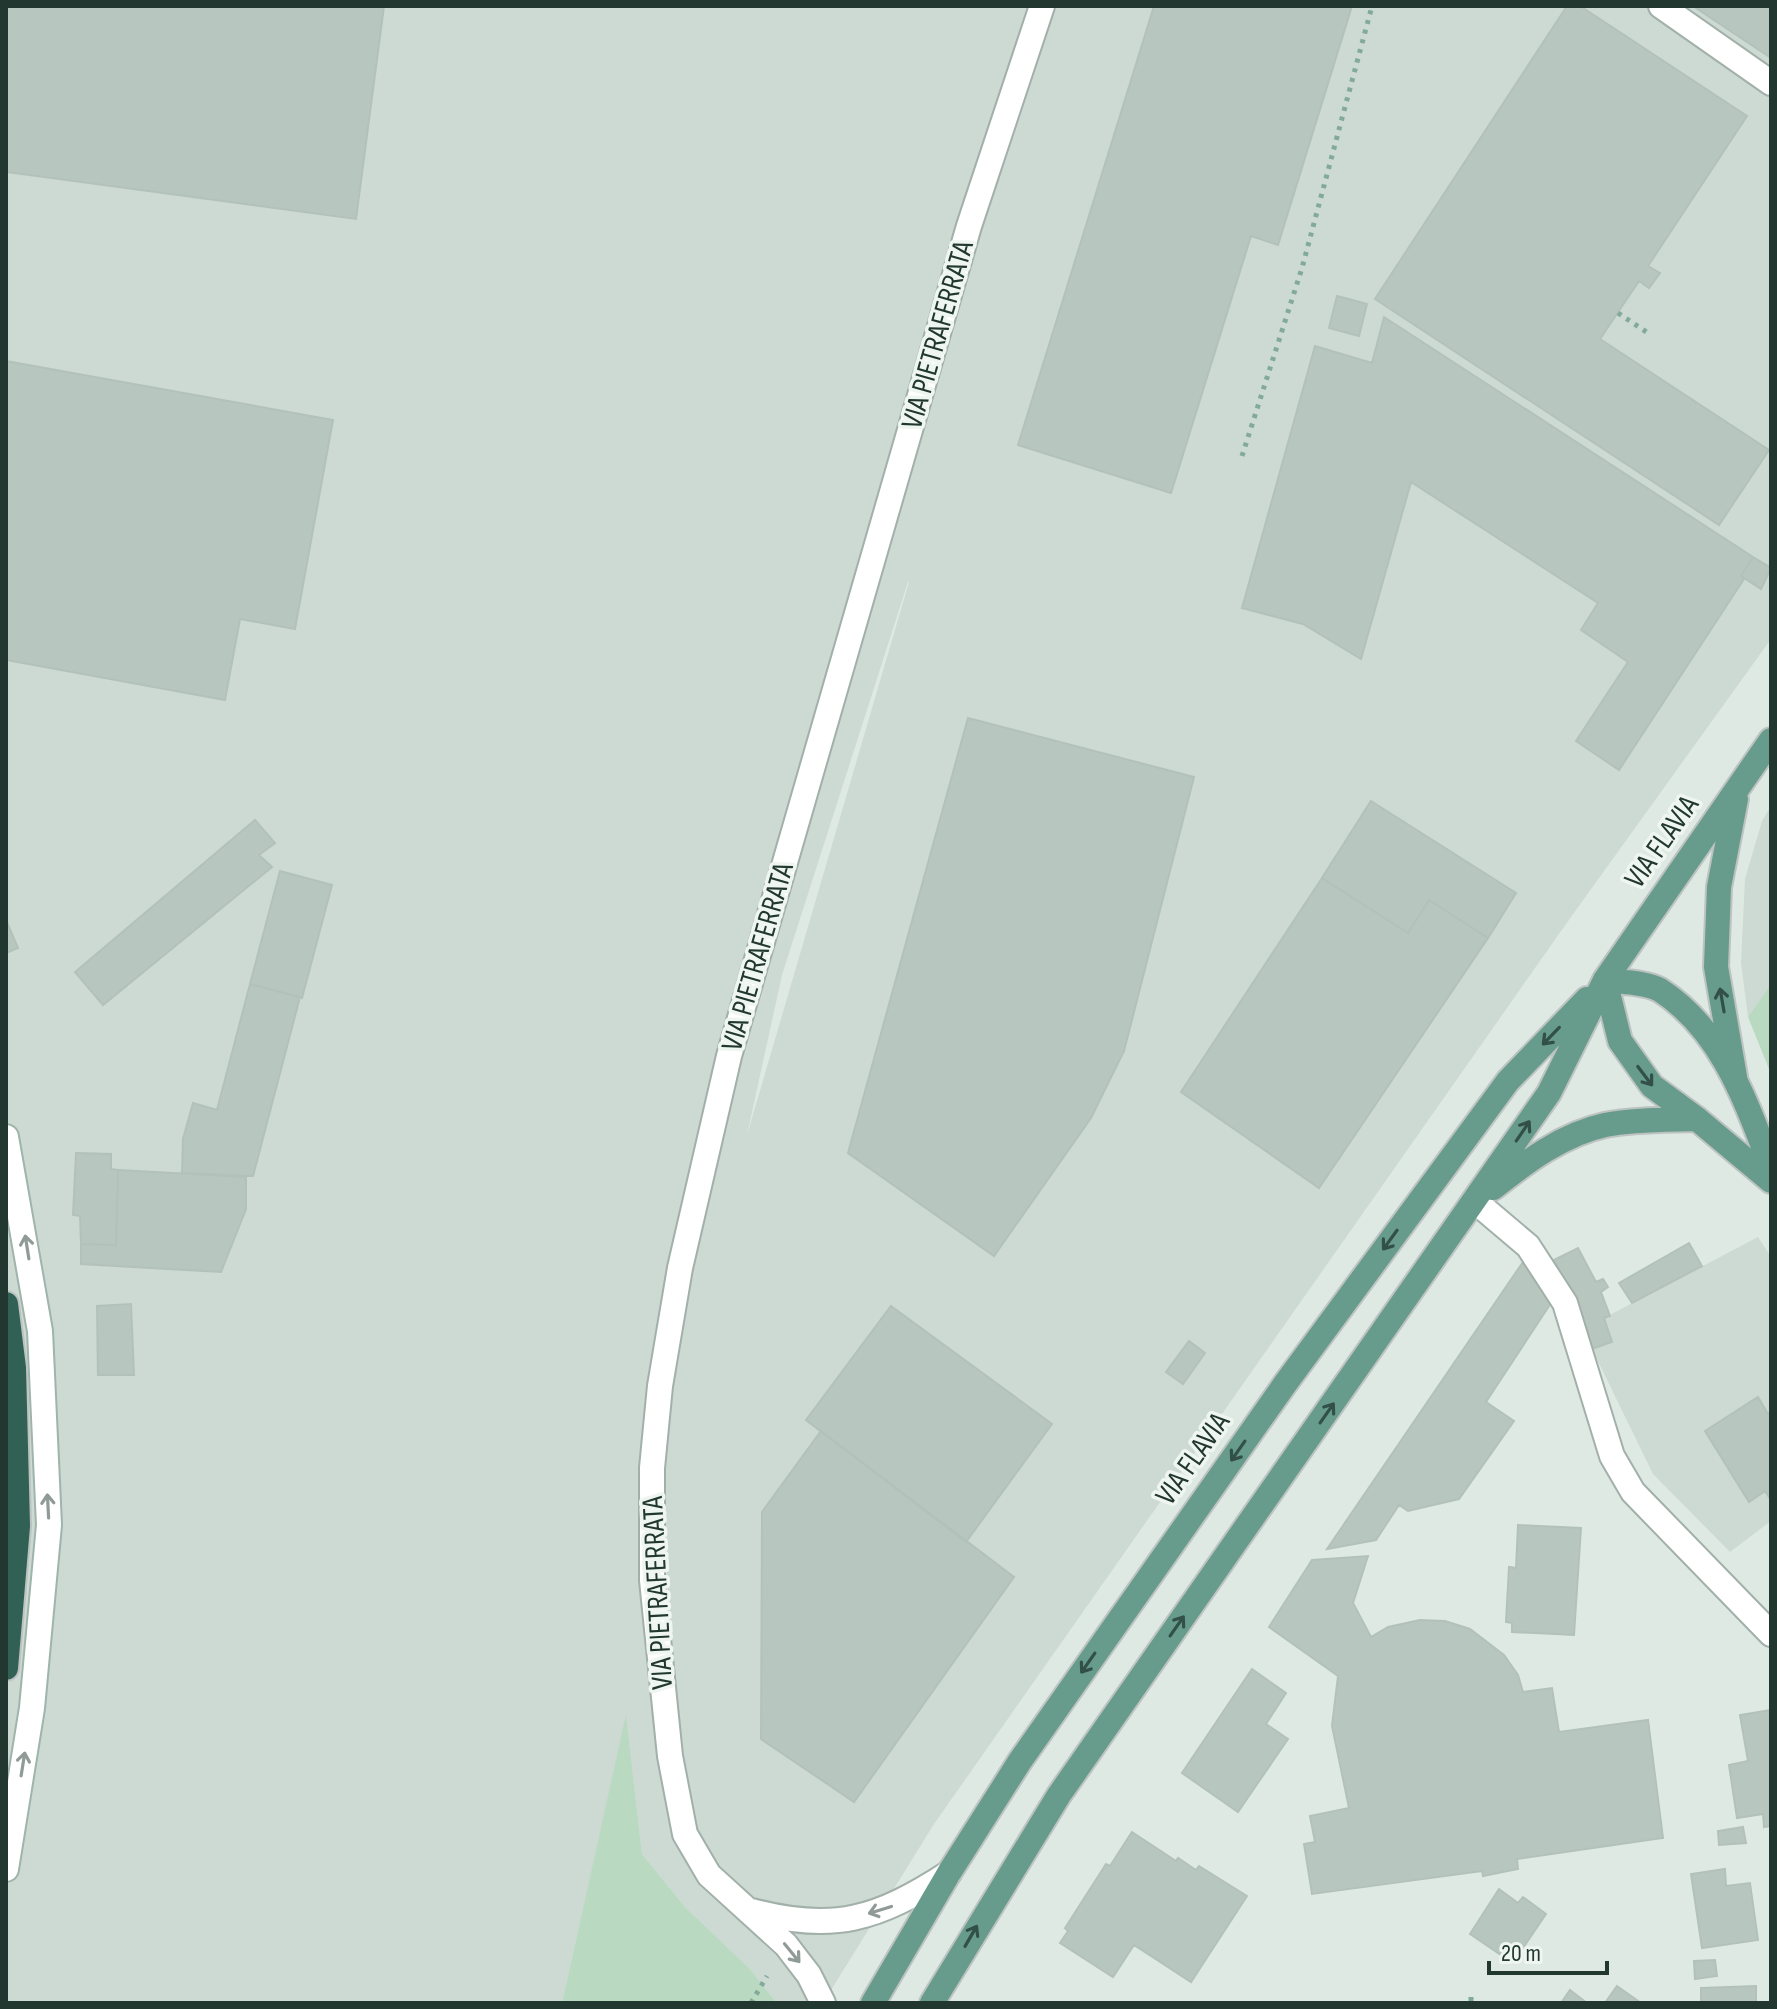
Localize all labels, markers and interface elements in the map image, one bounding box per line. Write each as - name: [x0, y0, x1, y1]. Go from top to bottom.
- street label: VIA PIETRAFERRATA: [894, 237, 982, 433]
- street label: VIA FLAVIA: [1617, 789, 1707, 895]
- street label: VIA PIETRAFERRATA: [714, 859, 802, 1055]
- one-way arrow: [1713, 988, 1728, 1013]
- one-way arrow: [1542, 1026, 1561, 1046]
- one-way arrow: [1636, 1065, 1653, 1086]
- one-way arrow: [1515, 1121, 1532, 1143]
- one-way arrow: [1382, 1229, 1399, 1250]
- one-way arrow: [19, 1235, 34, 1260]
- one-way arrow: [1319, 1403, 1335, 1425]
- street label: VIA FLAVIA: [1148, 1406, 1238, 1512]
- one-way arrow: [1230, 1439, 1246, 1461]
- one-way arrow: [40, 1493, 55, 1520]
- street label: VIA PIETRAFERRATA: [635, 1495, 681, 1691]
- one-way arrow: [1168, 1615, 1185, 1637]
- one-way arrow: [1080, 1652, 1096, 1674]
- one-way arrow: [16, 1752, 31, 1777]
- one-way arrow: [867, 1903, 893, 1918]
- one-way arrow: [964, 1924, 979, 1948]
- scale bar: [1489, 1925, 1607, 1975]
- text: 20 m: [1501, 1939, 1541, 1968]
- one-way arrow: [783, 1942, 800, 1963]

